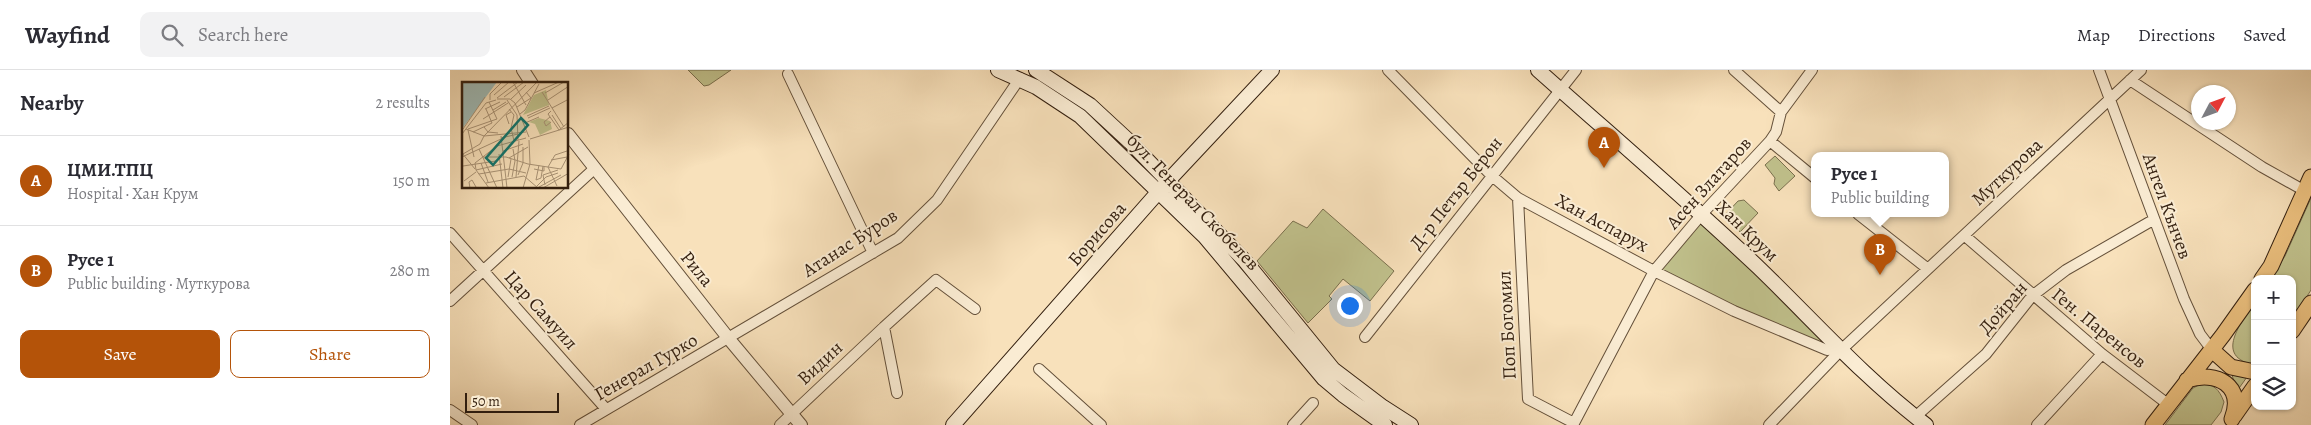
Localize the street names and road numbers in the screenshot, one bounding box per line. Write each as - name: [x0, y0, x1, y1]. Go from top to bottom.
- street label: бул. Генерал Скобелев: [1121, 128, 1265, 276]
- street label: Д-р Петър Берон: [1404, 131, 1508, 255]
- street label: Асен Златаров: [1660, 131, 1758, 236]
- street label: Муткурова: [1966, 132, 2048, 212]
- street label: Ангел Кънчев: [2135, 149, 2198, 263]
- street label: Хан Аспарух: [1551, 188, 1654, 259]
- street label: Хан Крум: [1710, 194, 1784, 268]
- street label: Борисова: [1062, 196, 1132, 272]
- street label: Атанас Буров: [797, 203, 903, 284]
- street label: Рила: [674, 245, 720, 293]
- street label: Цар Самуил: [498, 265, 584, 355]
- street label: Поп Богомил: [1491, 270, 1523, 380]
- street label: Дойран: [1973, 276, 2033, 340]
- street label: Ген. Паренсов: [2046, 282, 2152, 374]
- street label: Генерал Гурко: [590, 327, 702, 407]
- street label: Видин: [791, 335, 849, 391]

